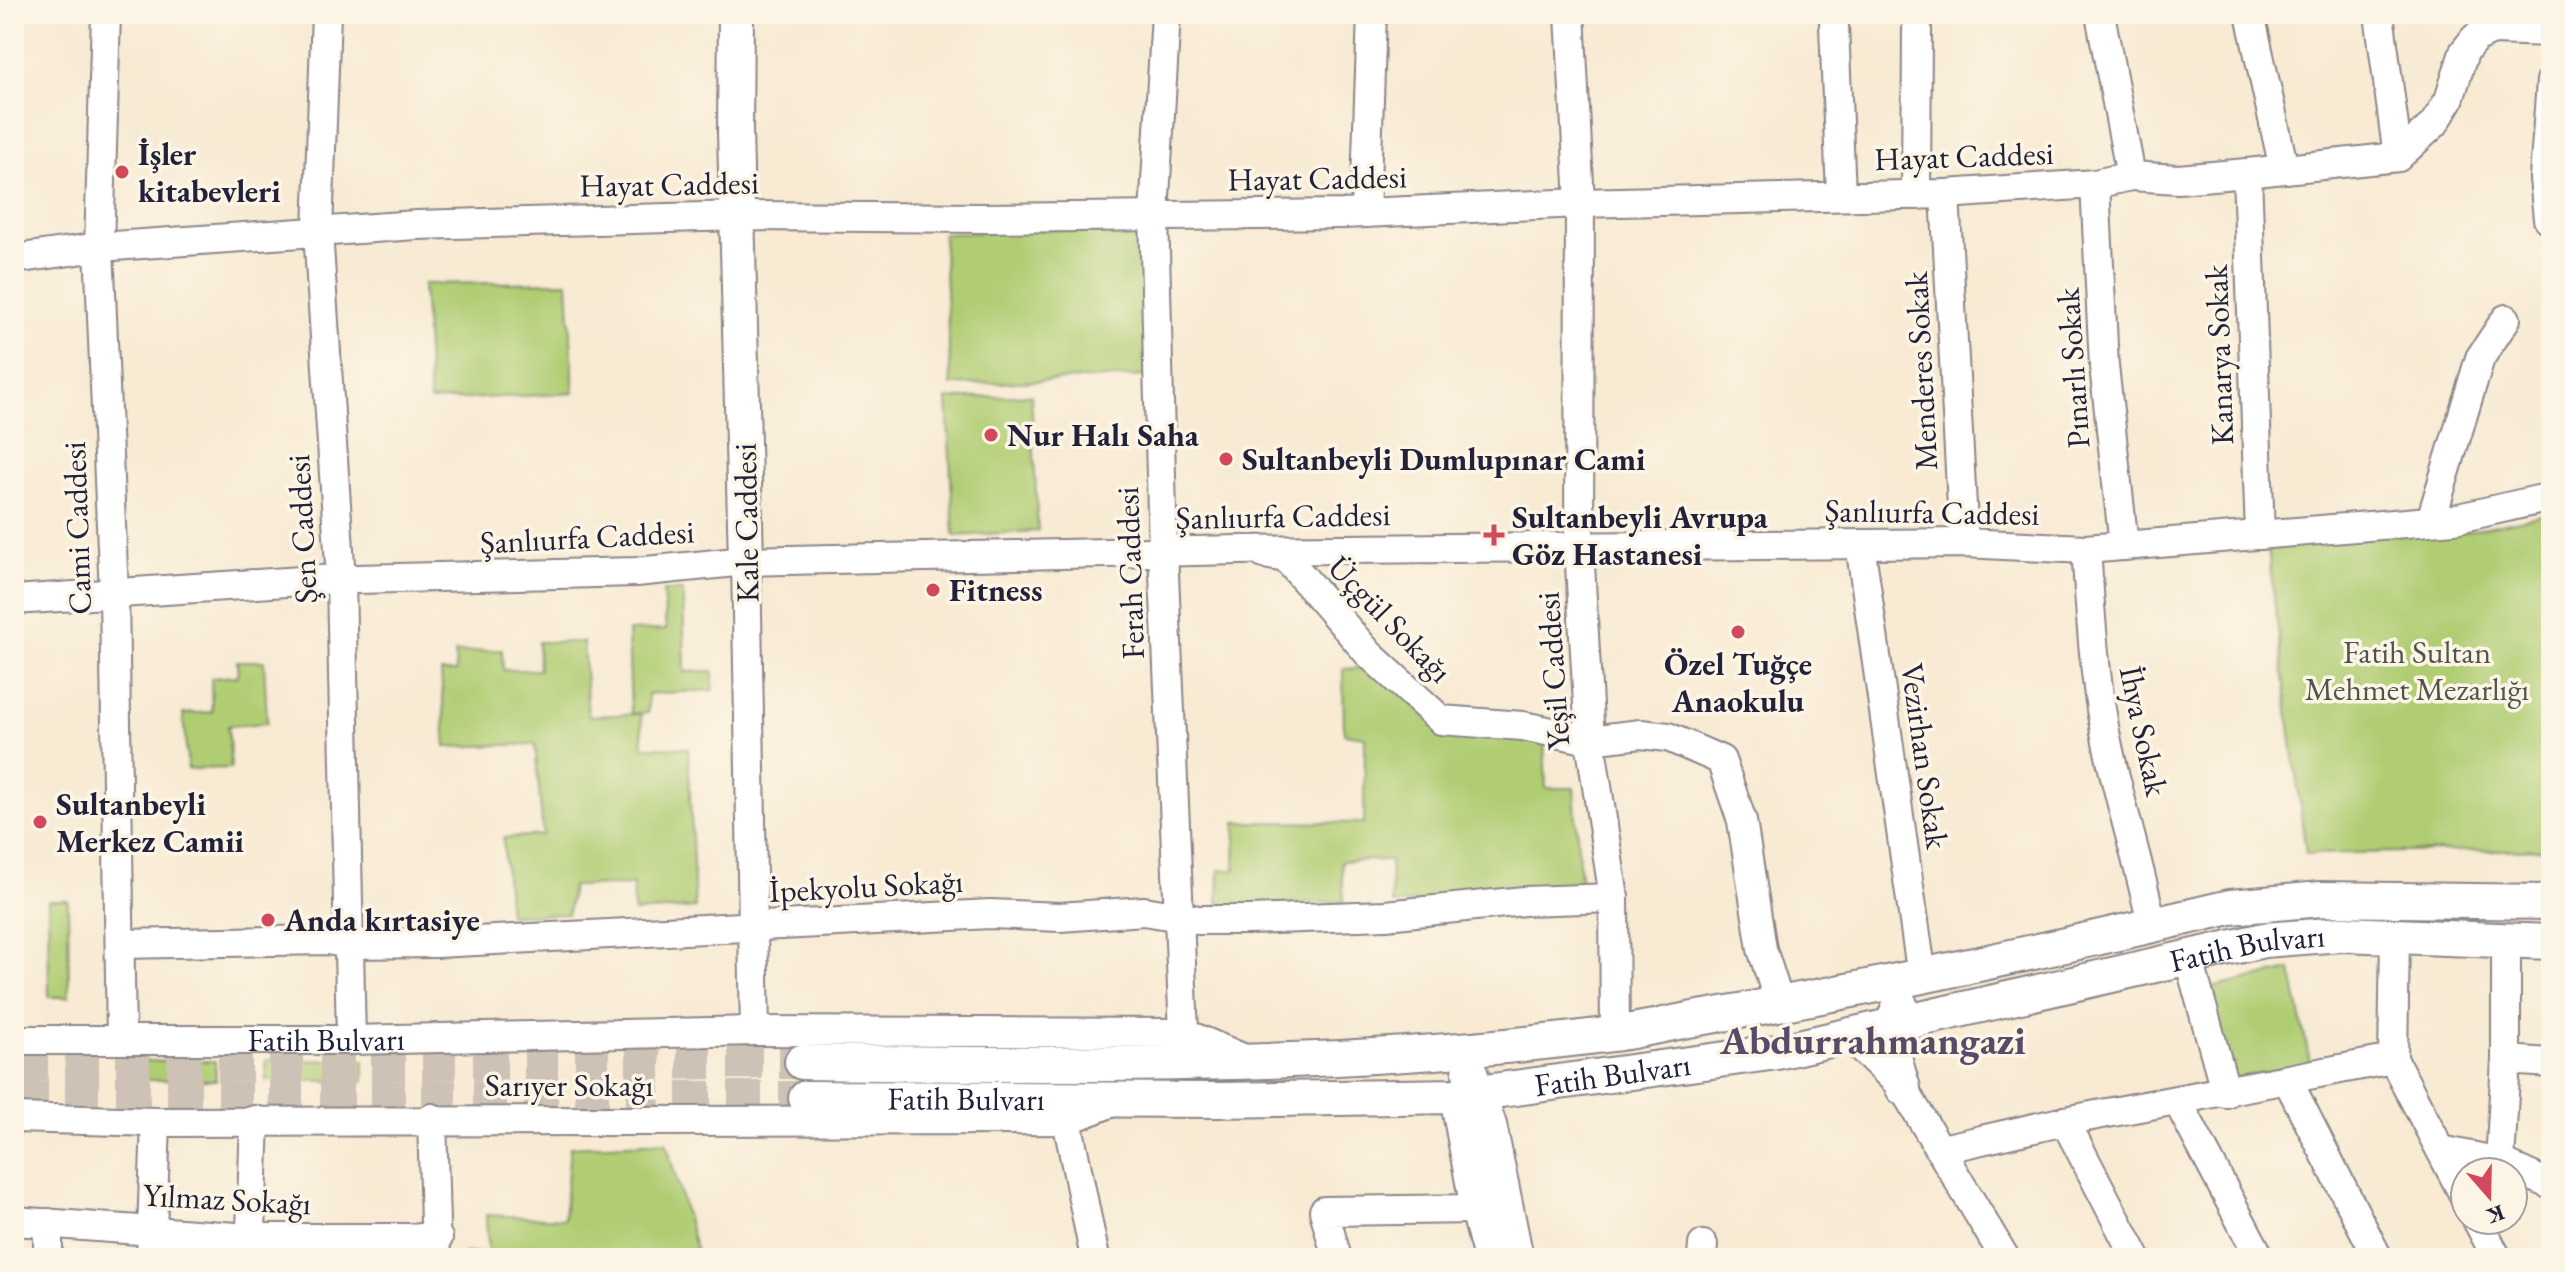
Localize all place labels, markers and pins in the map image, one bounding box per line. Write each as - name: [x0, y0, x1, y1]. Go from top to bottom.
- place label: İşler kitabevleri: [138, 133, 281, 212]
- marker: İşler kitabevleri: [113, 163, 131, 181]
- place label: Nur Halı Saha: [1007, 414, 1200, 456]
- marker: Nur Halı Saha: [982, 426, 1000, 444]
- place label: Sultanbeyli Dumlupınar Cami: [1242, 438, 1646, 480]
- marker: Sultanbeyli Dumlupınar Cami: [1217, 450, 1235, 468]
- place label: Sultanbeyli Avrupa Göz Hastanesi: [1512, 496, 1769, 575]
- marker: Sultanbeyli Avrupa Göz Hastanesi: [1483, 524, 1505, 546]
- place label: Fitness: [949, 569, 1042, 611]
- marker: Fitness: [924, 581, 942, 599]
- marker: Özel Tuğçe Anaokulu: [1729, 623, 1747, 641]
- place label: Özel Tuğçe Anaokulu: [1664, 643, 1812, 722]
- place label: Sultanbeyli Merkez Camii: [56, 783, 245, 862]
- marker: Sultanbeyli Merkez Camii: [31, 813, 49, 831]
- place label: Anda kırtasiye: [283, 899, 480, 941]
- marker: Anda kırtasiye: [259, 911, 277, 929]

